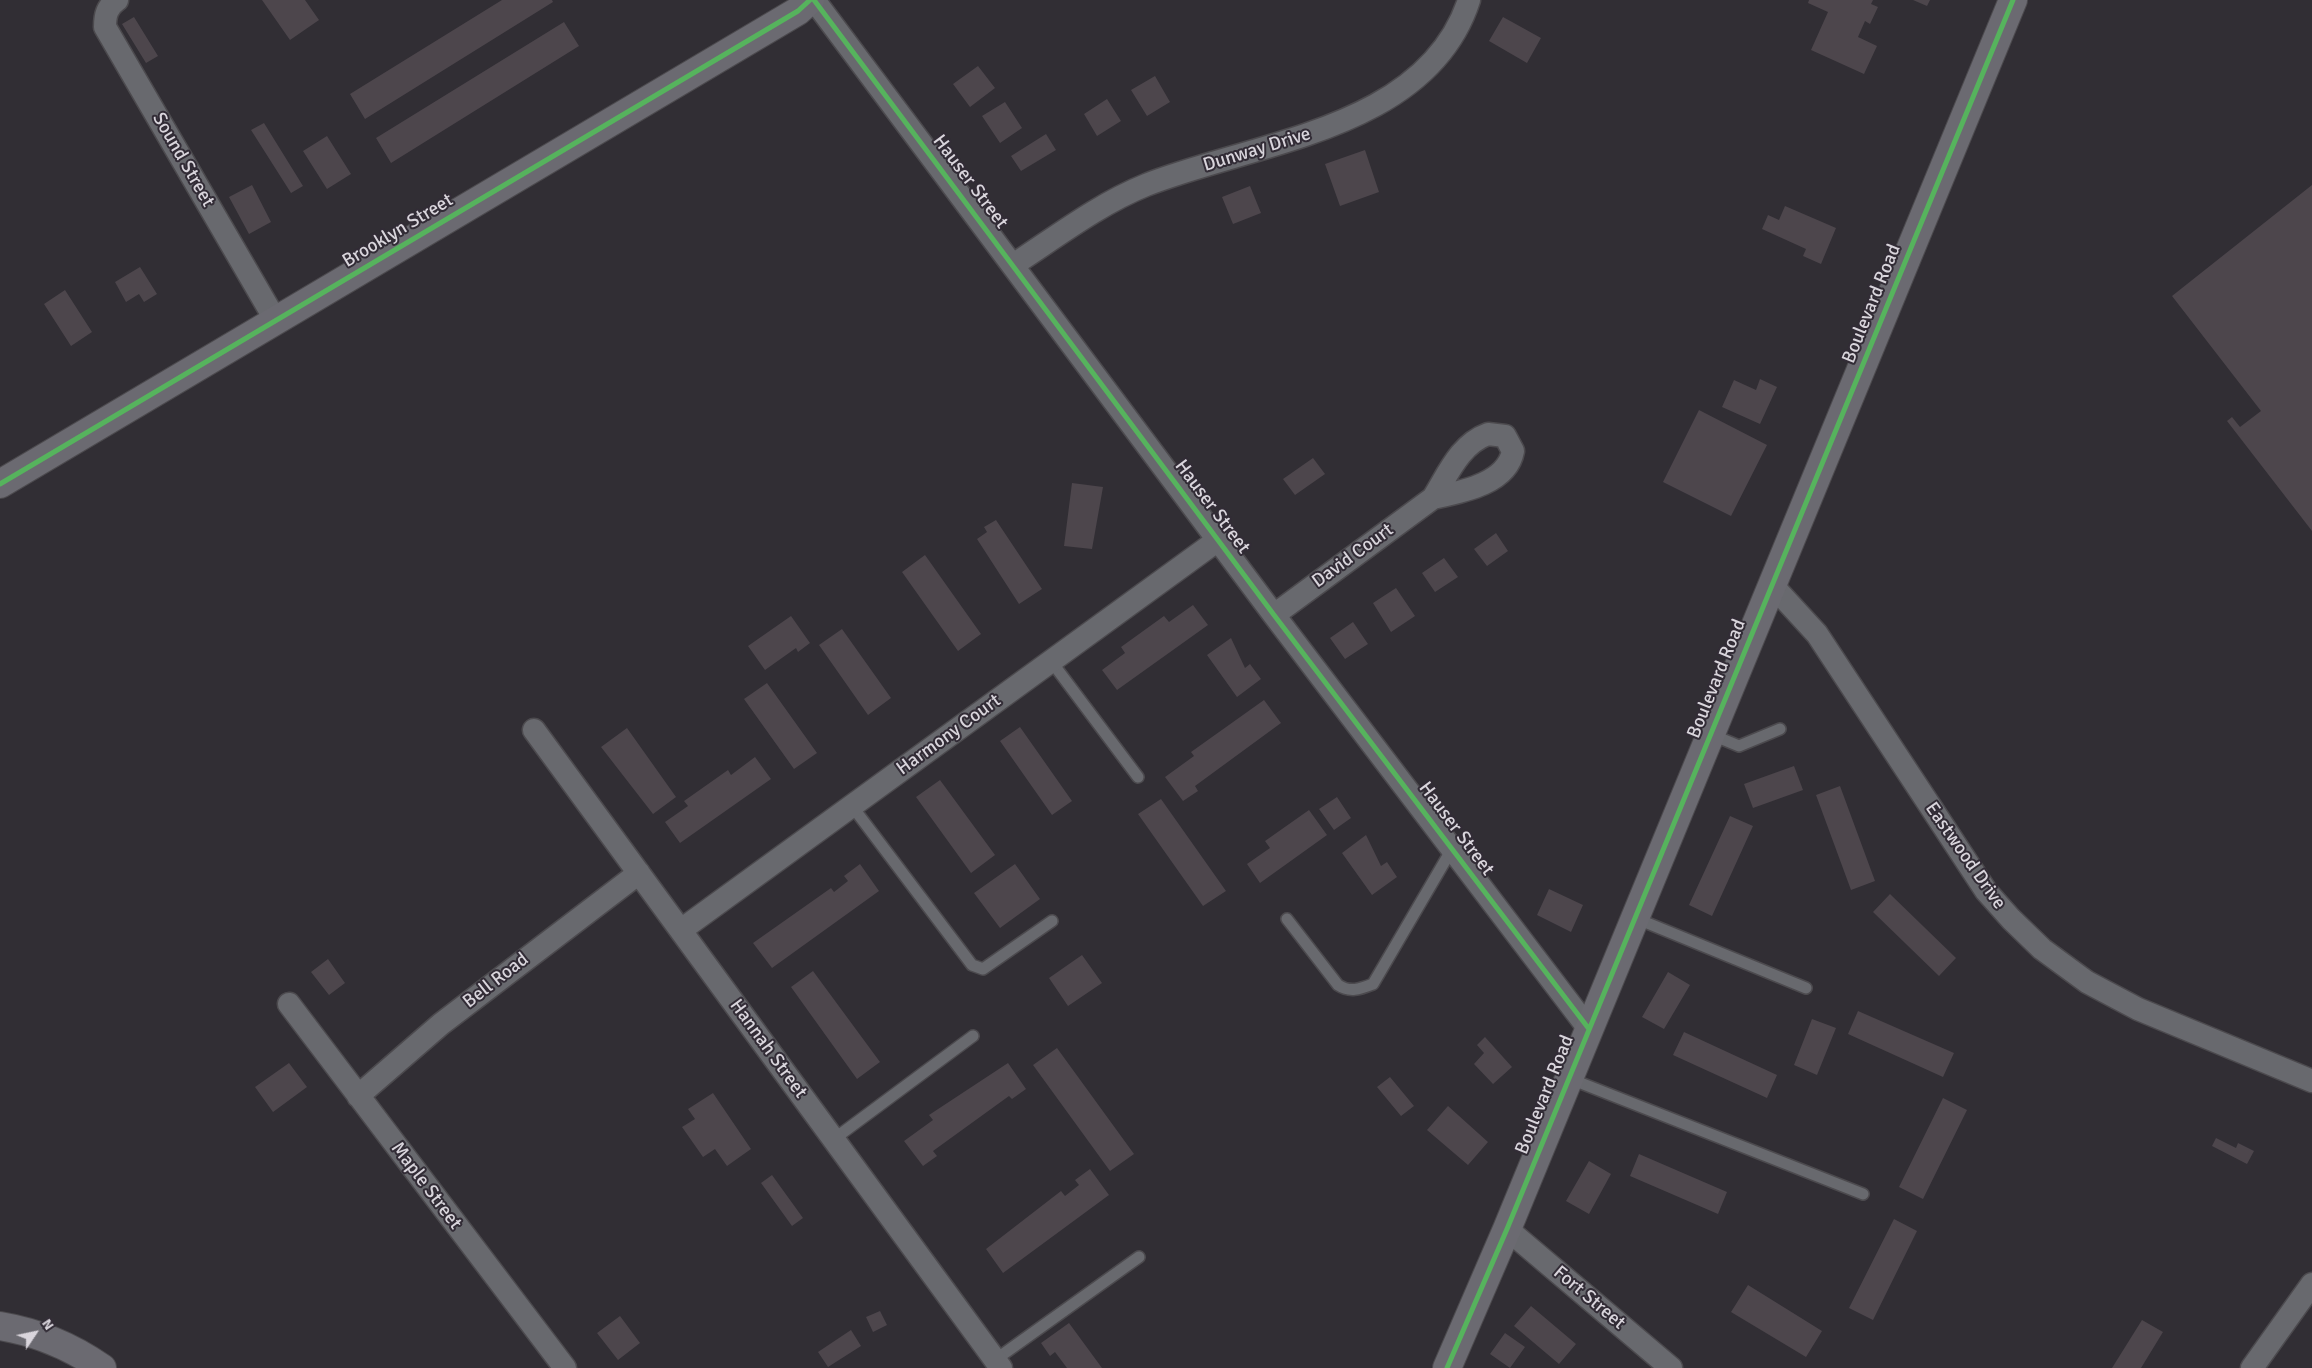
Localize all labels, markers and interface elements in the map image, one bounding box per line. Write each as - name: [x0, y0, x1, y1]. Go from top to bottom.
- street label: Sound Street: [147, 109, 219, 211]
- street label: Dunway Drive: [1200, 123, 1314, 177]
- street label: Hauser Street: [927, 131, 1013, 233]
- street label: Brooklyn Street: [339, 189, 457, 273]
- street label: Boulevard Road: [1838, 241, 1906, 367]
- street label: Hauser Street: [1169, 456, 1255, 558]
- street label: David Court: [1308, 519, 1398, 593]
- street label: Boulevard Road: [1683, 616, 1751, 742]
- street label: Harmony Court: [892, 690, 1006, 780]
- street label: Hauser Street: [1413, 778, 1499, 880]
- street label: Eastwood Drive: [1920, 798, 2010, 914]
- street label: Bell Road: [459, 948, 533, 1014]
- street label: Hannah Street: [724, 995, 812, 1103]
- street label: Boulevard Road: [1511, 1032, 1579, 1158]
- street label: Maple Street: [386, 1138, 466, 1234]
- street label: Fort Street: [1548, 1261, 1630, 1335]
- north arrow: [10, 1308, 60, 1358]
- text: N: [38, 1316, 58, 1333]

